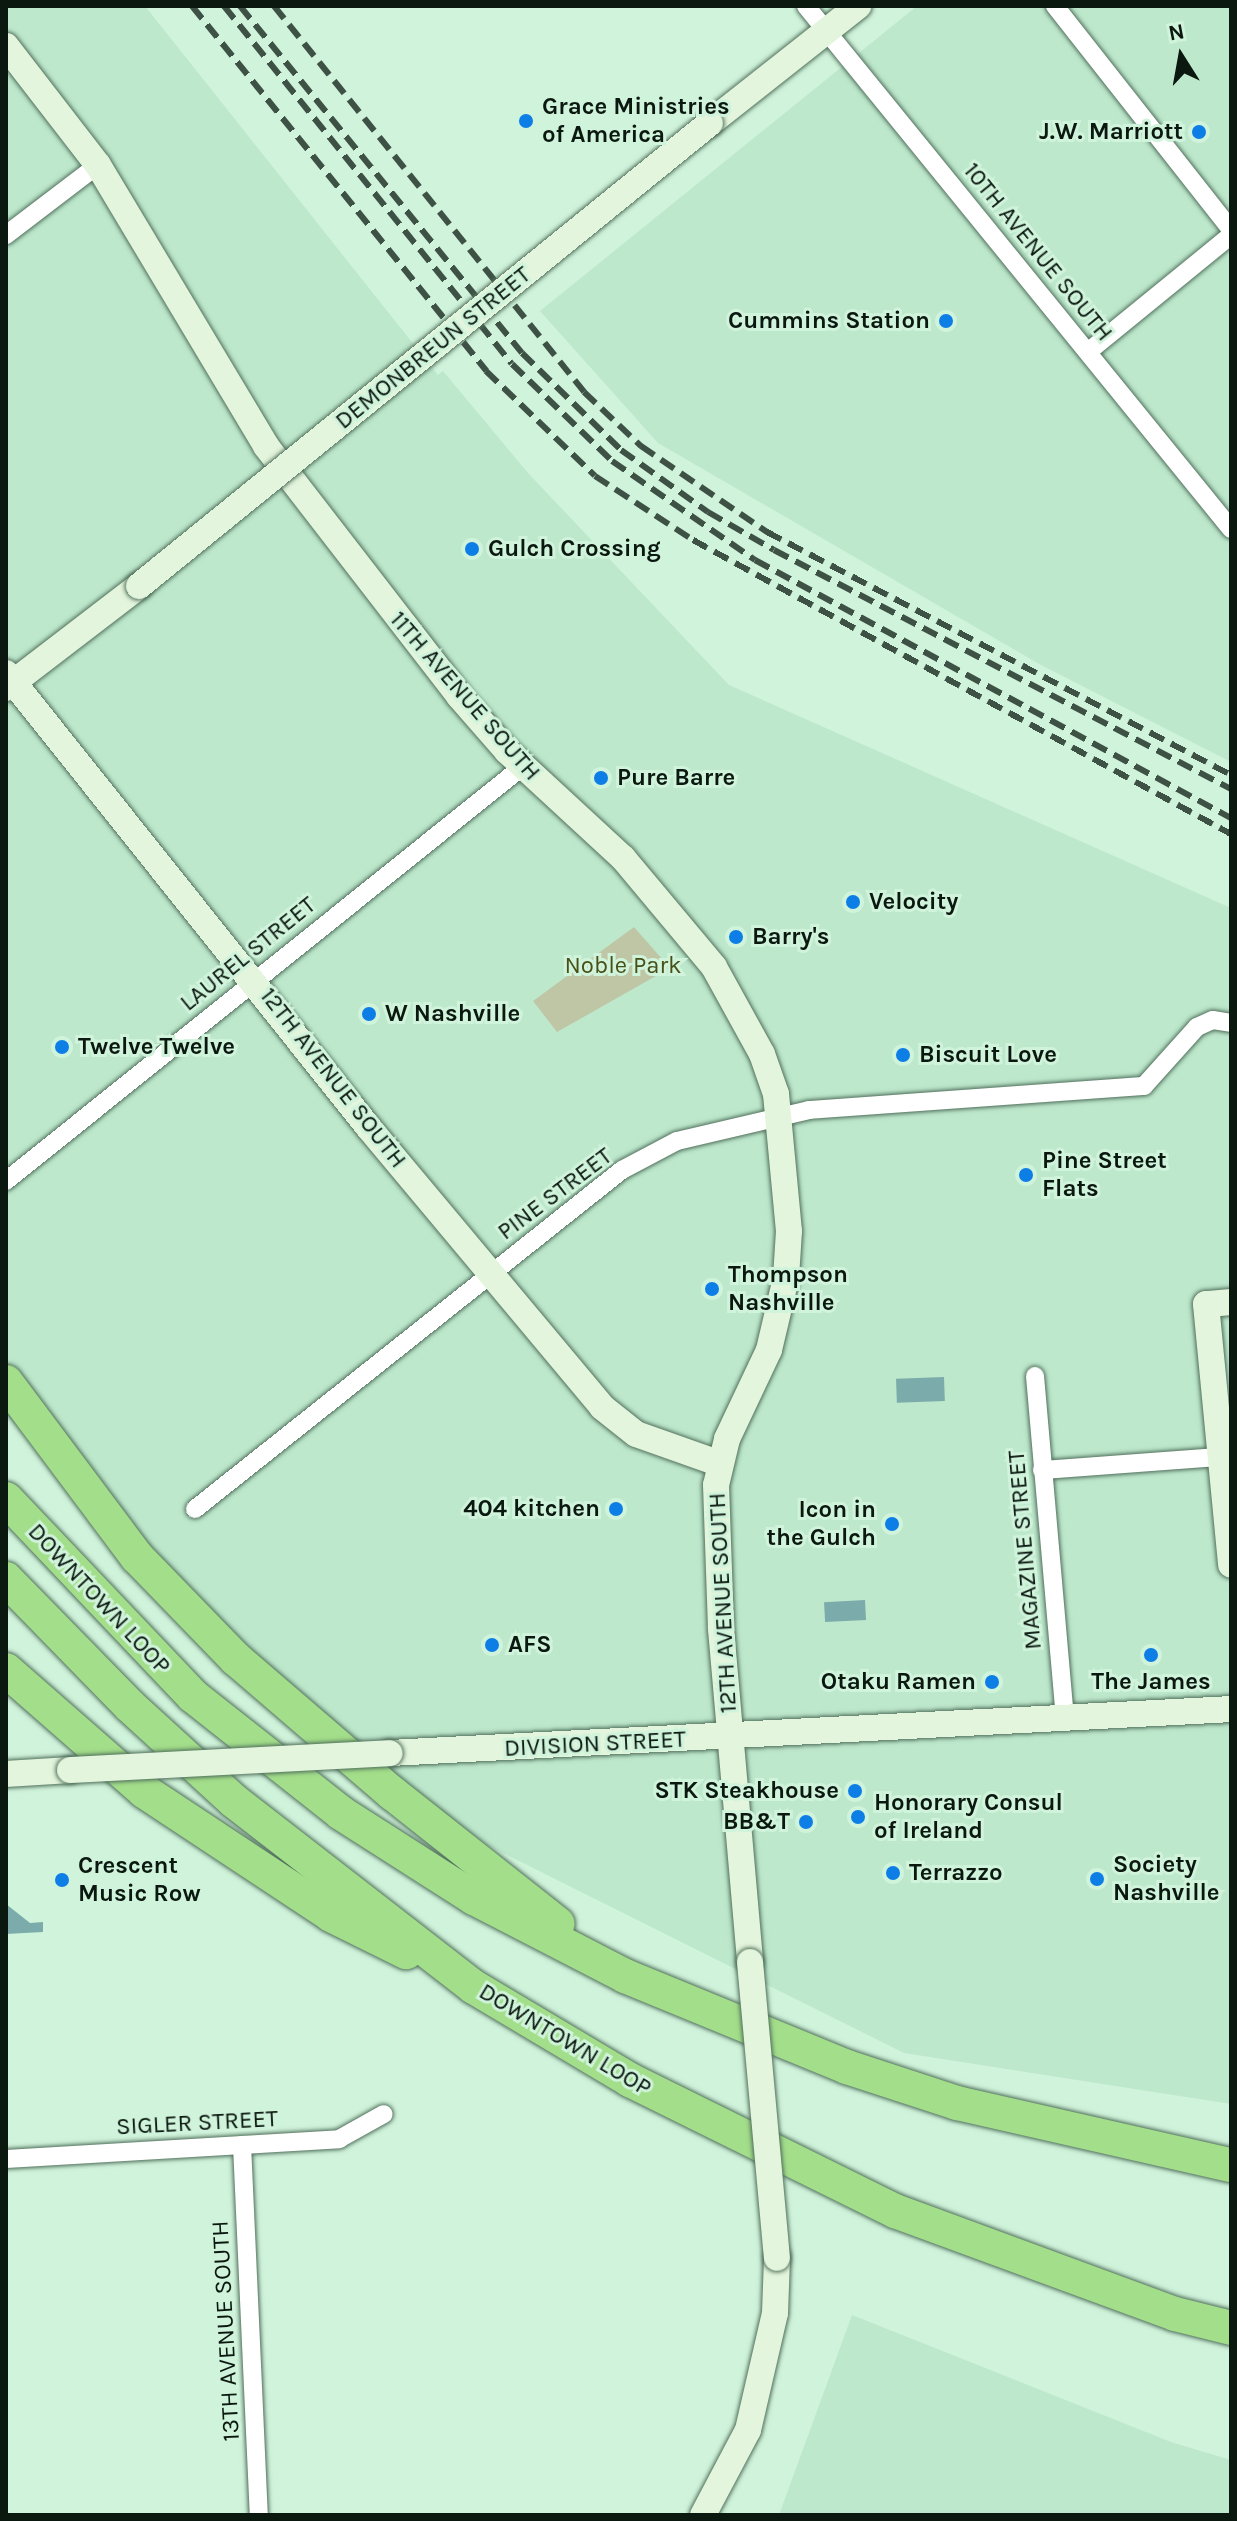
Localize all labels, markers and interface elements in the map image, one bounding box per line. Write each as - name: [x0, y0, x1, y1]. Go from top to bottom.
- north arrow: [1141, 16, 1221, 96]
- text: N: [1166, 18, 1187, 47]
- place label: Grace Ministries of America: [542, 93, 730, 149]
- marker: Grace Ministries of America: [517, 112, 535, 130]
- place label: J.W. Marriott: [1039, 118, 1183, 146]
- marker: J.W. Marriott: [1190, 123, 1208, 141]
- street label: 10TH AVENUE SOUTH: [957, 157, 1119, 347]
- street label: DEMONBREUN STREET: [330, 260, 536, 436]
- place label: Cummins Station: [728, 307, 930, 335]
- marker: Cummins Station: [937, 312, 955, 330]
- place label: Gulch Crossing: [488, 535, 661, 563]
- marker: Gulch Crossing: [463, 540, 481, 558]
- street label: 11TH AVENUE SOUTH: [384, 606, 546, 786]
- place label: Pure Barre: [617, 764, 735, 792]
- marker: Pure Barre: [592, 769, 610, 787]
- place label: Velocity: [869, 888, 958, 916]
- street label: LAUREL STREET: [174, 891, 322, 1017]
- marker: Velocity: [844, 893, 862, 911]
- place label: Barry's: [752, 923, 829, 951]
- marker: Barry's: [727, 928, 745, 946]
- park label: Noble Park: [564, 952, 682, 980]
- street label: 12TH AVENUE SOUTH: [254, 982, 412, 1174]
- place label: W Nashville: [385, 1000, 520, 1028]
- marker: W Nashville: [360, 1005, 378, 1023]
- place label: Twelve Twelve: [78, 1033, 235, 1061]
- marker: Twelve Twelve: [53, 1038, 71, 1056]
- place label: Biscuit Love: [919, 1041, 1057, 1069]
- marker: Biscuit Love: [894, 1046, 912, 1064]
- street label: PINE STREET: [492, 1142, 618, 1246]
- place label: Pine Street Flats: [1042, 1147, 1167, 1203]
- marker: Pine Street Flats: [1017, 1166, 1035, 1184]
- place label: Thompson Nashville: [728, 1261, 848, 1317]
- marker: Thompson Nashville: [703, 1280, 721, 1298]
- street label: MAGAZINE STREET: [1002, 1449, 1048, 1651]
- street label: 12TH AVENUE SOUTH: [703, 1492, 743, 1714]
- place label: 404 kitchen: [463, 1495, 600, 1523]
- place label: Icon in the Gulch: [767, 1496, 876, 1552]
- marker: 404 kitchen: [607, 1500, 625, 1518]
- marker: Icon in the Gulch: [883, 1515, 901, 1533]
- street label: DOWNTOWN LOOP: [22, 1518, 176, 1680]
- place label: AFS: [508, 1631, 551, 1659]
- marker: AFS: [483, 1636, 501, 1654]
- marker: The James: [1142, 1646, 1160, 1664]
- place label: Otaku Ramen: [821, 1668, 976, 1696]
- place label: The James: [1091, 1668, 1211, 1696]
- marker: Otaku Ramen: [983, 1673, 1001, 1691]
- street label: DIVISION STREET: [503, 1725, 687, 1763]
- place label: STK Steakhouse: [654, 1777, 839, 1805]
- marker: STK Steakhouse: [846, 1782, 864, 1800]
- place label: Honorary Consul of Ireland: [874, 1789, 1063, 1845]
- place label: BB&T: [723, 1808, 790, 1836]
- marker: Honorary Consul of Ireland: [849, 1808, 867, 1826]
- marker: BB&T: [797, 1813, 815, 1831]
- place label: Society Nashville: [1113, 1851, 1220, 1907]
- place label: Crescent Music Row: [78, 1852, 201, 1908]
- place label: Terrazzo: [909, 1859, 1003, 1887]
- marker: Terrazzo: [884, 1864, 902, 1882]
- marker: Society Nashville: [1088, 1870, 1106, 1888]
- marker: Crescent Music Row: [53, 1871, 71, 1889]
- street label: DOWNTOWN LOOP: [474, 1977, 656, 2103]
- street label: SIGLER STREET: [115, 2104, 279, 2142]
- street label: 13TH AVENUE SOUTH: [206, 2220, 246, 2442]

